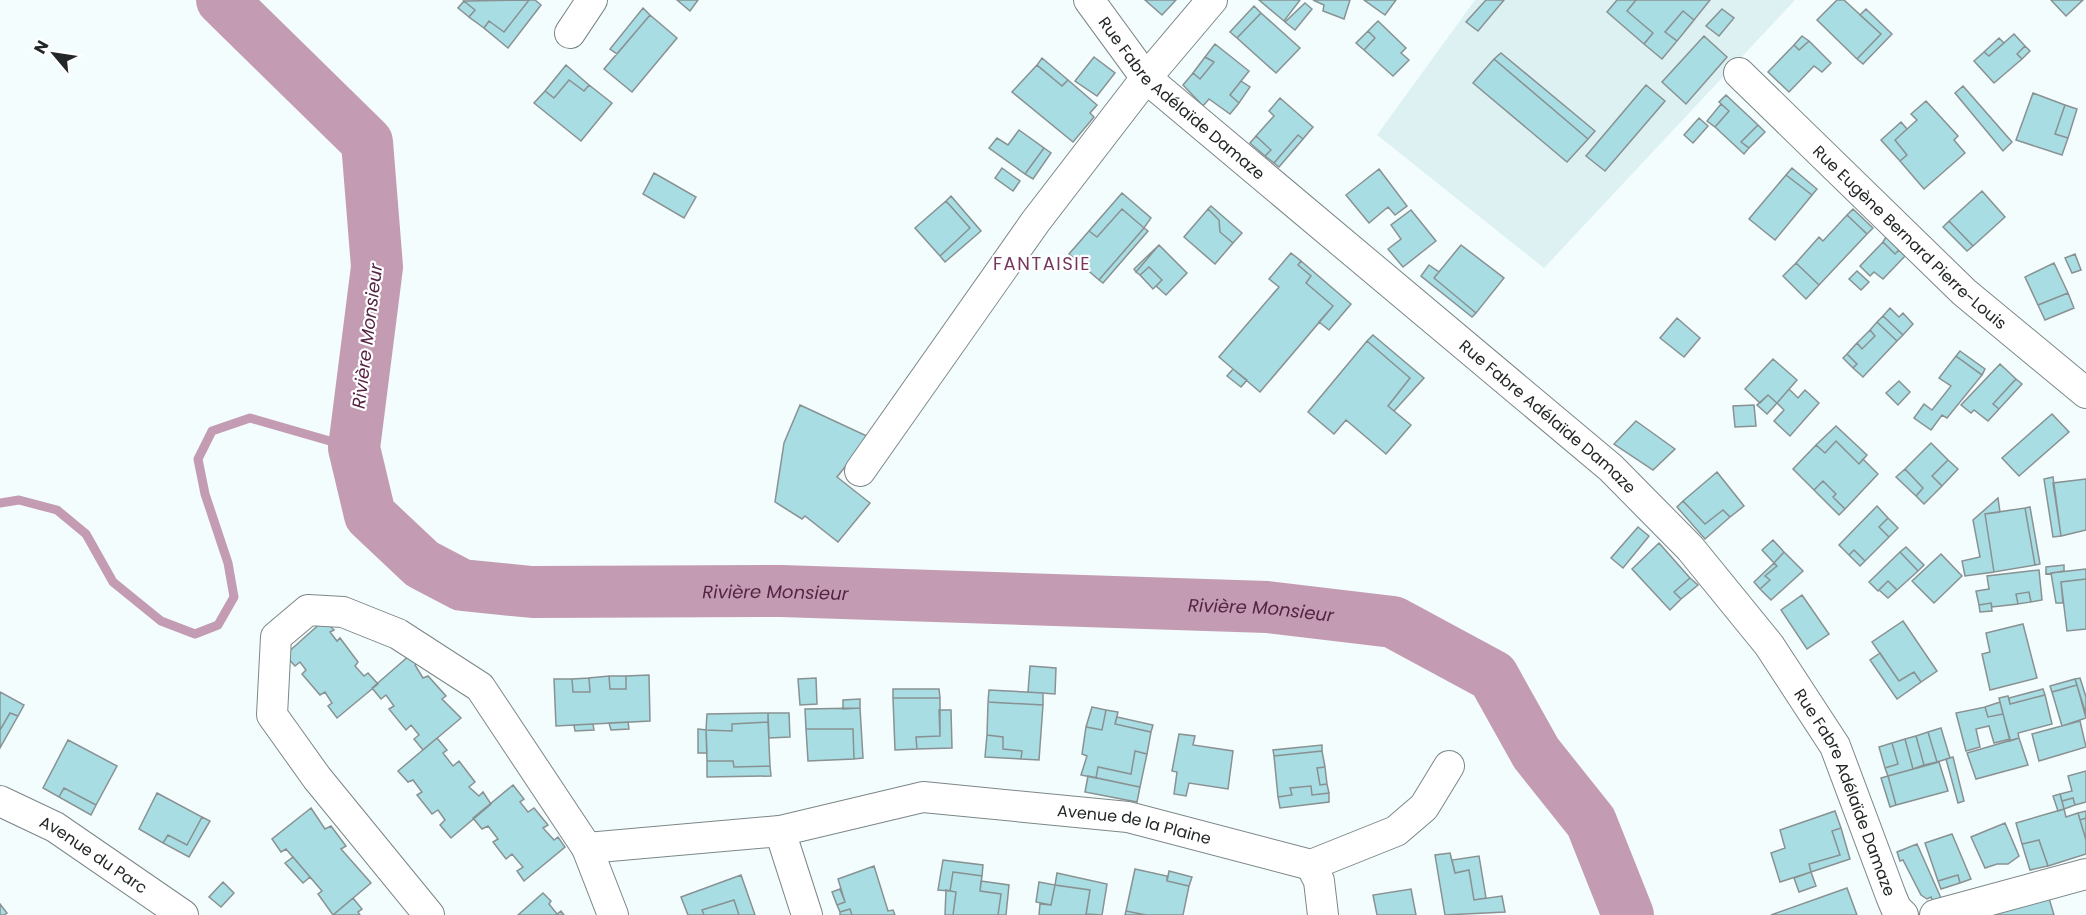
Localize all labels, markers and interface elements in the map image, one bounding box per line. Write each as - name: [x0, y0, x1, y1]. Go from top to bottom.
- street label: Rue Fabre Adélaïde Damaze: [1093, 12, 1270, 185]
- north arrow: [24, 24, 84, 84]
- text: N: [28, 36, 54, 58]
- street label: Rue Eugène Bernard Pierre-Louis: [1808, 140, 2012, 334]
- district label: FANTAISIE: [993, 251, 1091, 276]
- water label: Rivière Monsieur: [346, 261, 388, 410]
- street label: Rue Fabre Adélaïde Damaze: [1455, 334, 1641, 499]
- water label: Rivière Monsieur: [702, 578, 850, 606]
- water label: Rivière Monsieur: [1188, 592, 1336, 628]
- street label: Rue Fabre Adélaïde Damaze: [1789, 684, 1902, 899]
- street label: Avenue de la Plaine: [1056, 799, 1214, 850]
- street label: Avenue du Parc: [36, 810, 152, 899]

